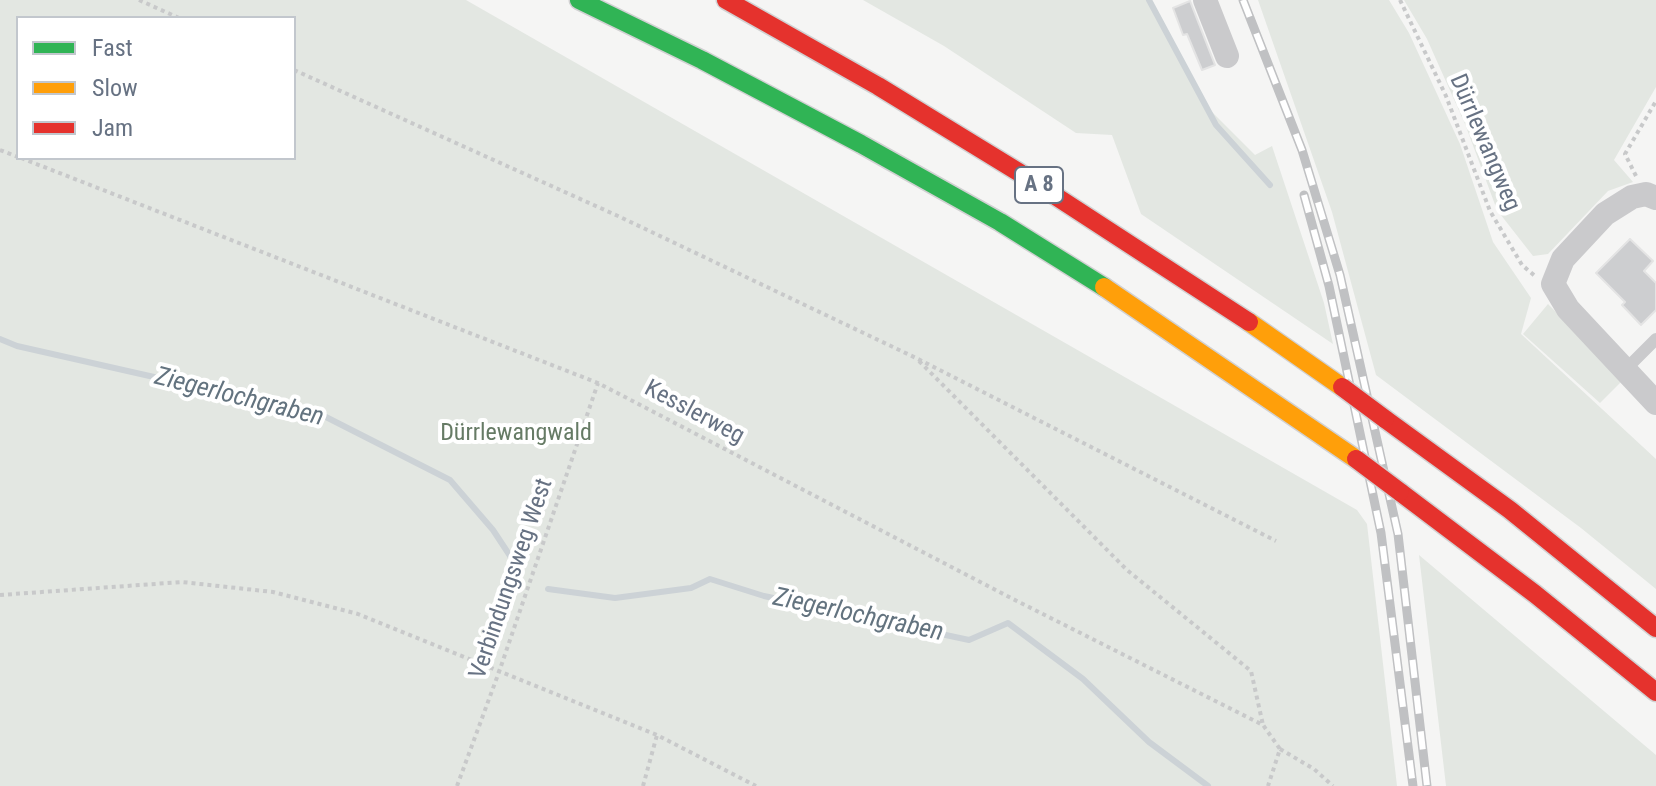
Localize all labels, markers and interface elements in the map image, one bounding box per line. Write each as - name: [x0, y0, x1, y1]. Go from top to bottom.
- legend: [16, 16, 296, 160]
- text: Fast: [92, 34, 133, 62]
- street label: Dürrlewangweg: [1442, 70, 1526, 216]
- text: Slow: [92, 74, 138, 102]
- text: Jam: [92, 114, 133, 142]
- road number: A 8: [1015, 167, 1063, 203]
- water label: Ziegerlochgraben: [151, 362, 327, 434]
- street label: Kesslerweg: [639, 375, 749, 451]
- park label: Dürrlewangwald: [440, 420, 592, 448]
- street label: Verbindungsweg West: [464, 475, 560, 683]
- water label: Ziegerlochgraben: [770, 583, 946, 649]

